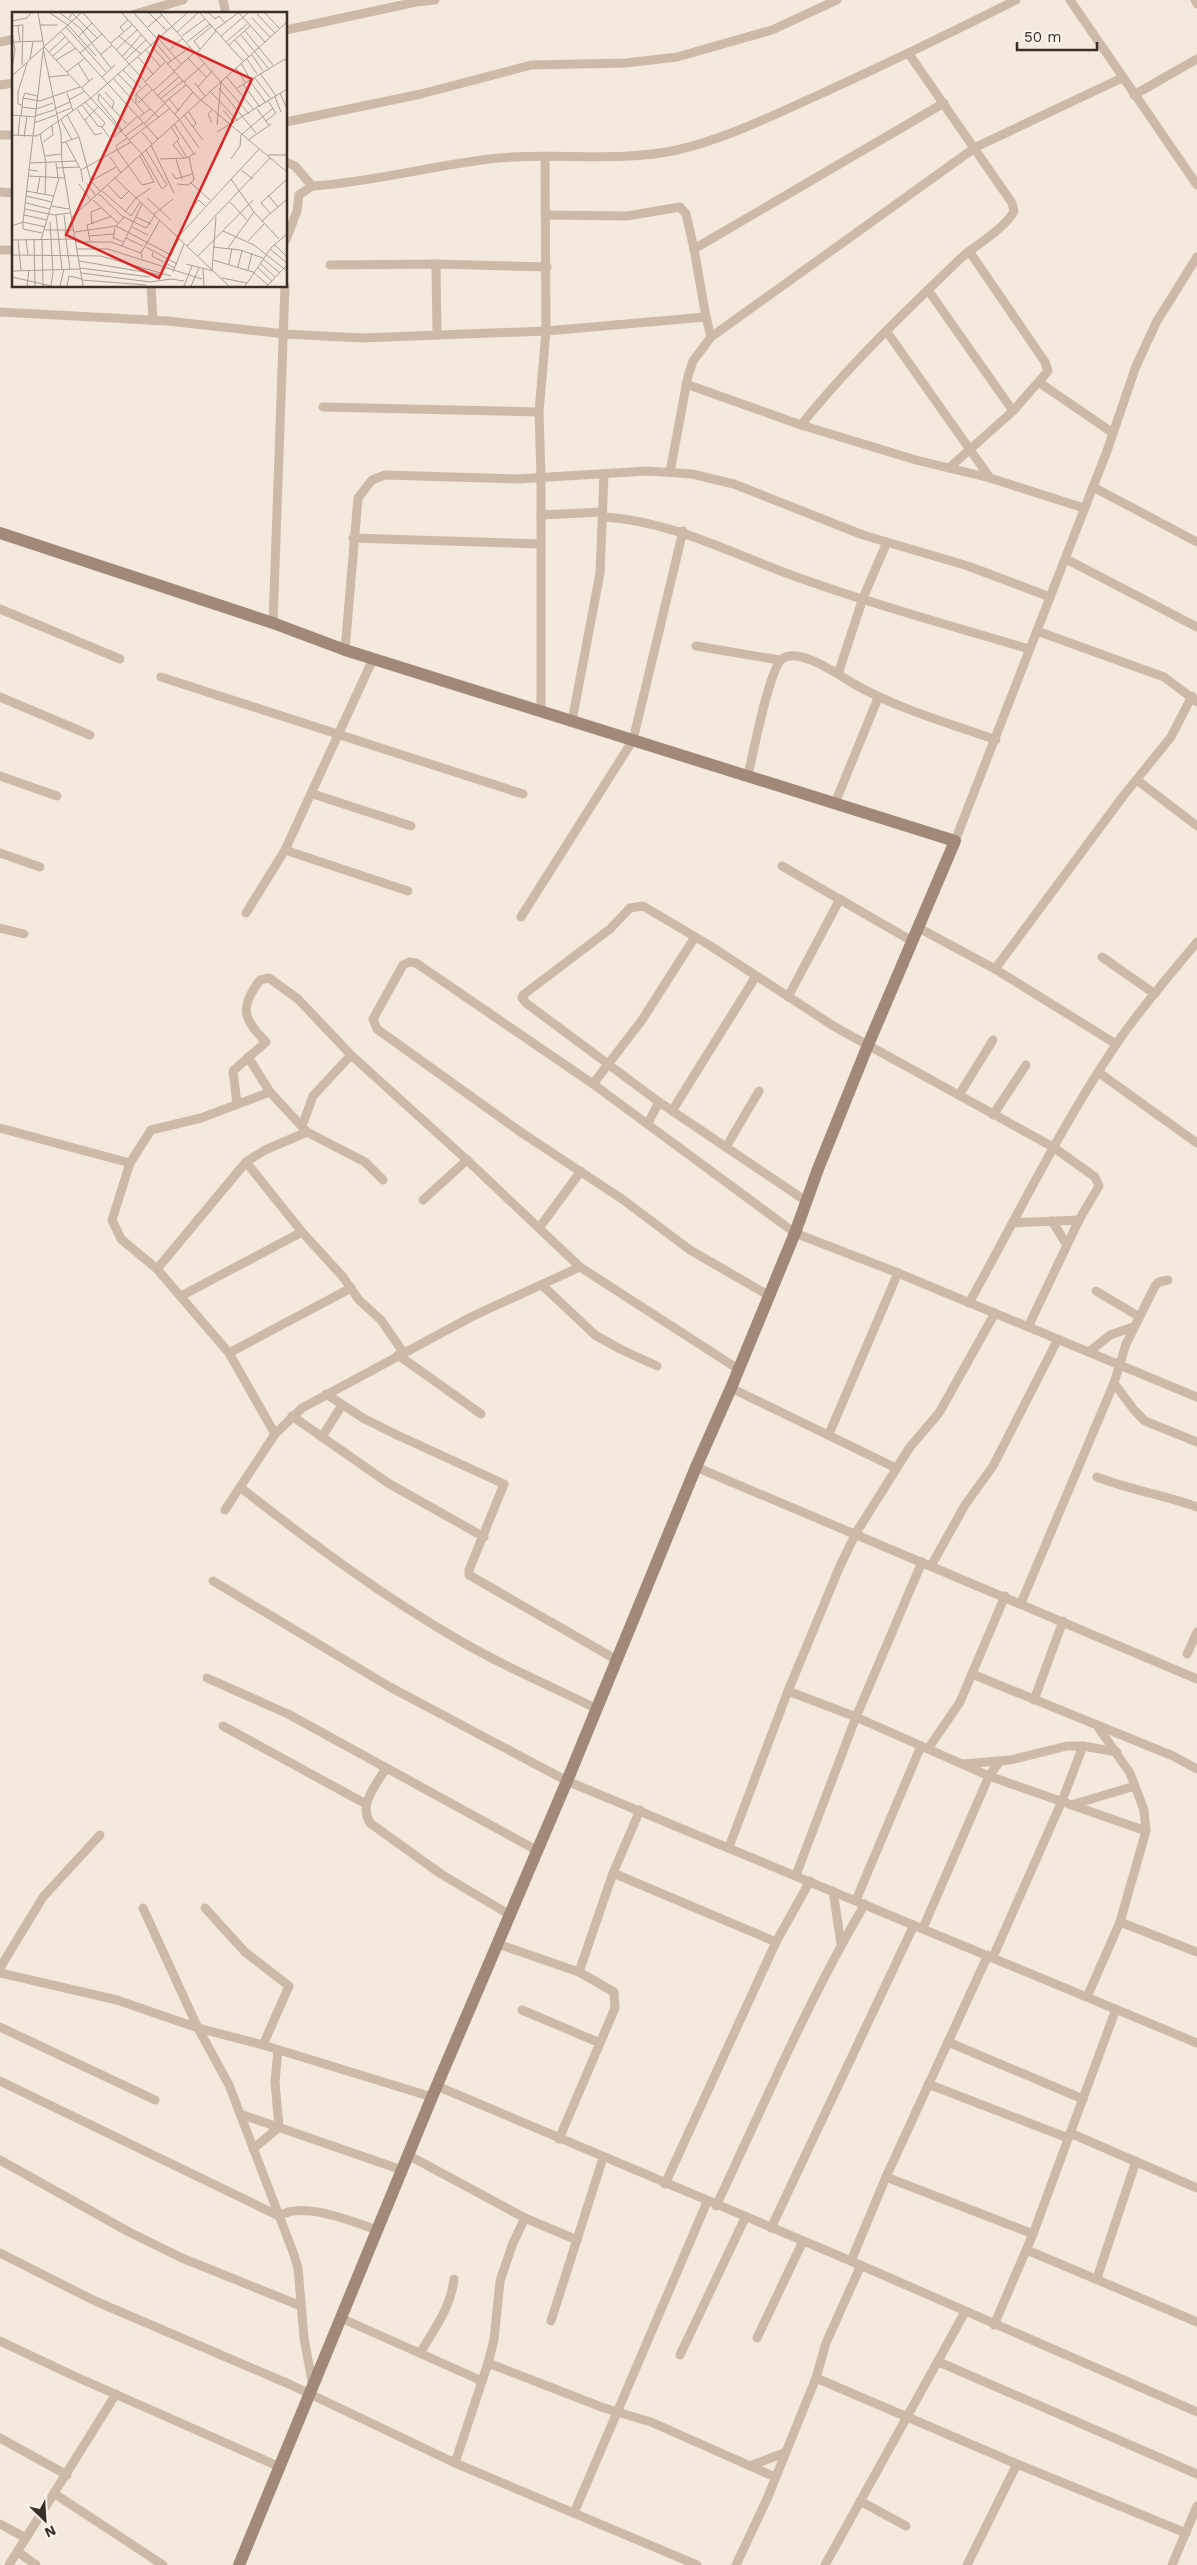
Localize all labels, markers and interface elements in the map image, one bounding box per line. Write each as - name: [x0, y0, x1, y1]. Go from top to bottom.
- inset map: [12, 12, 288, 288]
- scale bar: [1017, 20, 1097, 52]
- text: 50 m: [1024, 28, 1061, 46]
- north arrow: [20, 2495, 70, 2545]
- text: N: [42, 2522, 59, 2541]

